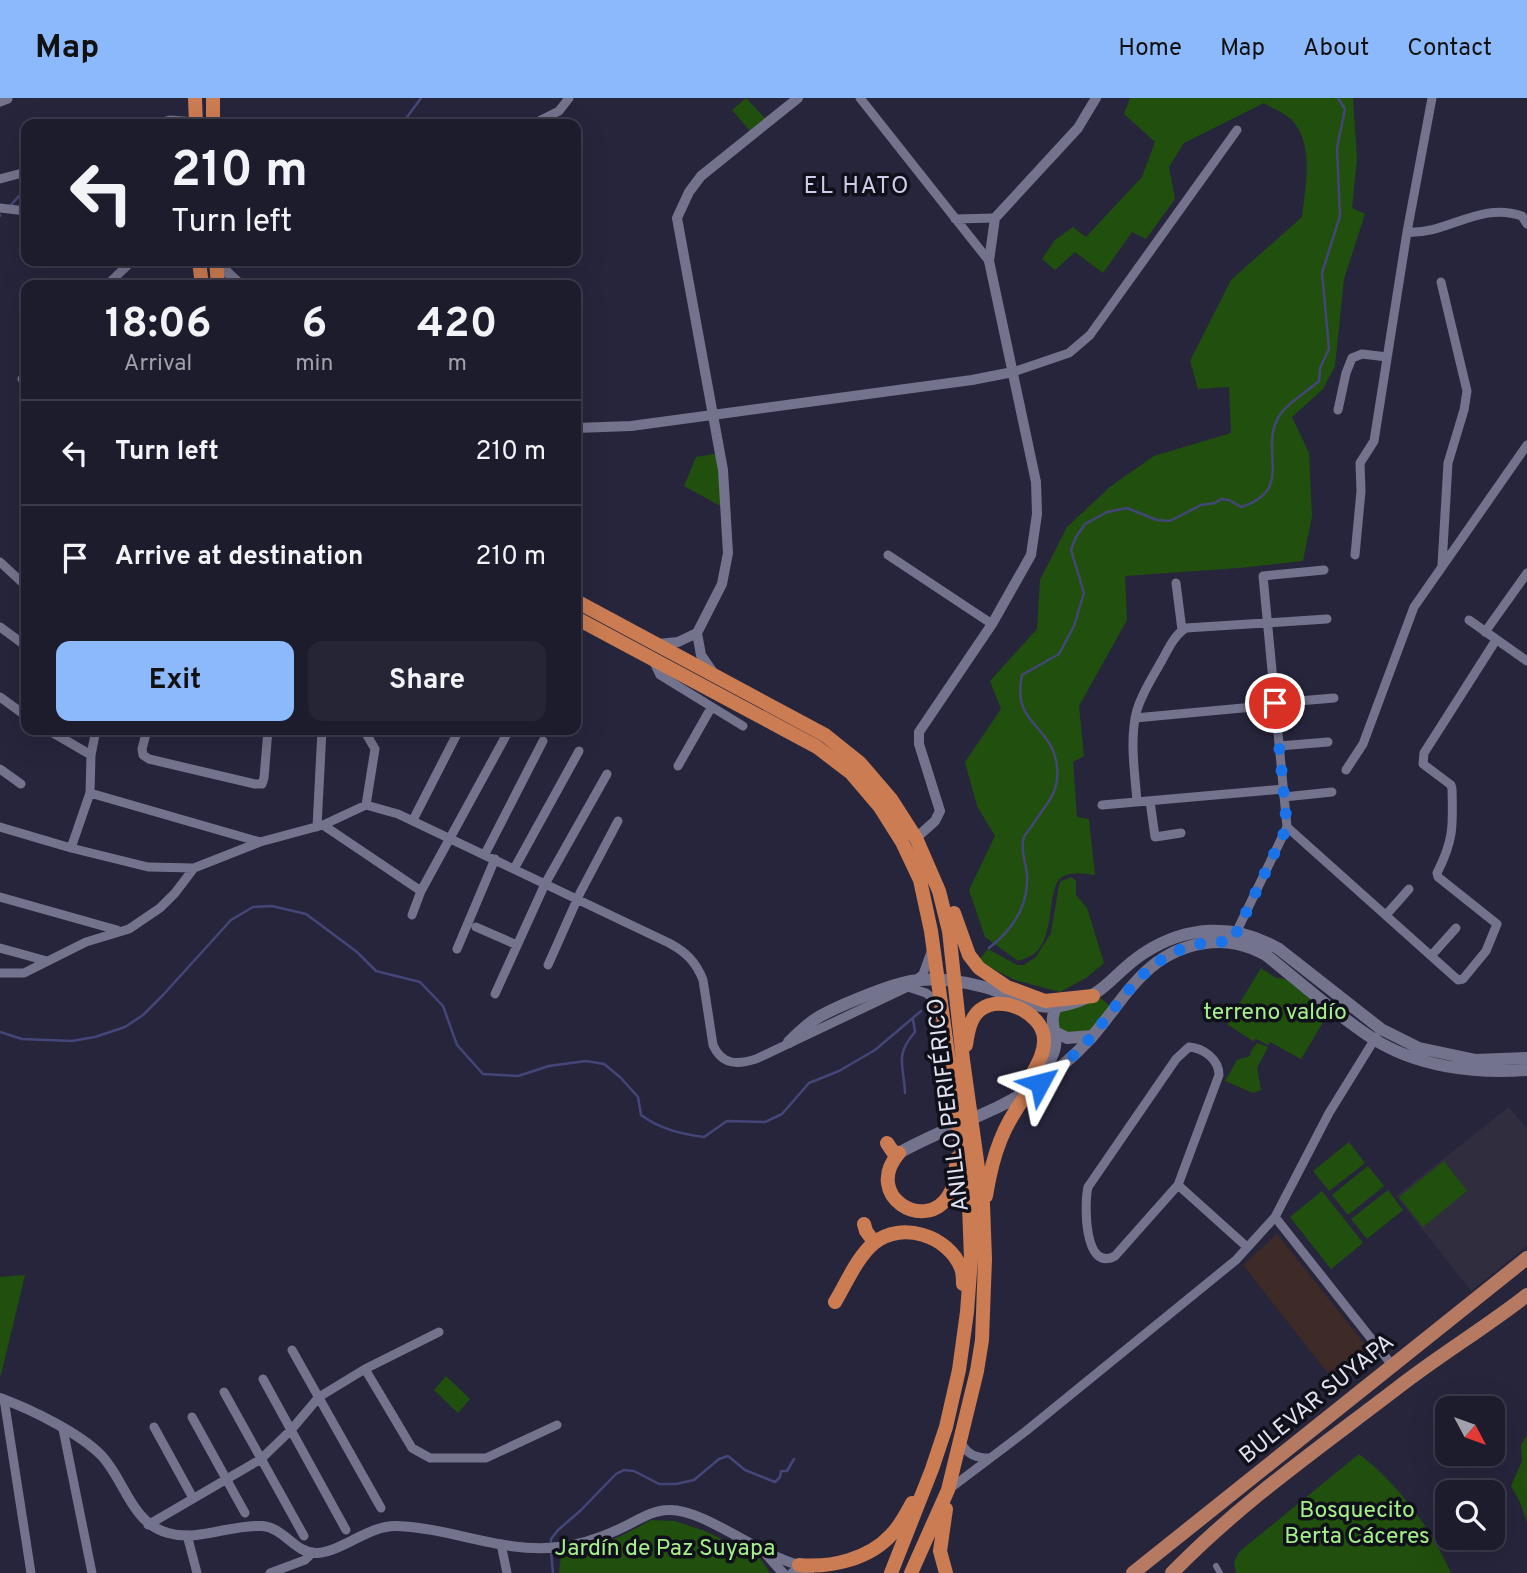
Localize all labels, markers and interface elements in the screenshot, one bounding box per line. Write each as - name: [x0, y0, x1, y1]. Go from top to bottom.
- text: Map: [35, 28, 99, 70]
- text: Home: [1118, 34, 1182, 64]
- text: Map: [1220, 34, 1265, 64]
- text: About: [1303, 34, 1369, 64]
- text: Contact: [1407, 34, 1492, 64]
- text: 210 m: [171, 142, 308, 204]
- icon: left: [56, 147, 147, 238]
- district label: EL HATO: [803, 172, 911, 202]
- text: Turn left: [171, 203, 292, 243]
- text: 18:06: [105, 299, 212, 352]
- text: 6: [301, 299, 327, 352]
- text: 420: [417, 299, 497, 352]
- text: Arrival: [124, 350, 192, 379]
- text: min: [295, 350, 333, 379]
- text: m: [447, 350, 467, 379]
- icon: left: [56, 434, 94, 472]
- text: Turn left: [115, 436, 219, 469]
- text: 210 m: [476, 436, 546, 469]
- icon: arrive: [56, 539, 94, 577]
- text: Arrive at destination: [115, 541, 363, 574]
- text: 210 m: [476, 541, 546, 574]
- button: Exit: [56, 641, 294, 721]
- button: Share: [308, 641, 546, 721]
- pin: [1245, 673, 1305, 733]
- icon: arrive: [1256, 684, 1294, 722]
- street label: ANILLO PERIFÉRICO: [921, 996, 977, 1213]
- park label: terreno valdío: [1203, 999, 1347, 1028]
- position arrow: [1003, 1046, 1077, 1120]
- street label: BULEVAR SUYAPA: [1234, 1329, 1401, 1471]
- north arrow: [1435, 1396, 1505, 1466]
- map controls: [1435, 1396, 1505, 1550]
- button: search: [1435, 1480, 1505, 1550]
- park label: Bosquecito Berta Cáceres: [1284, 1497, 1430, 1552]
- park label: Jardín de Paz Suyapa: [555, 1535, 775, 1564]

